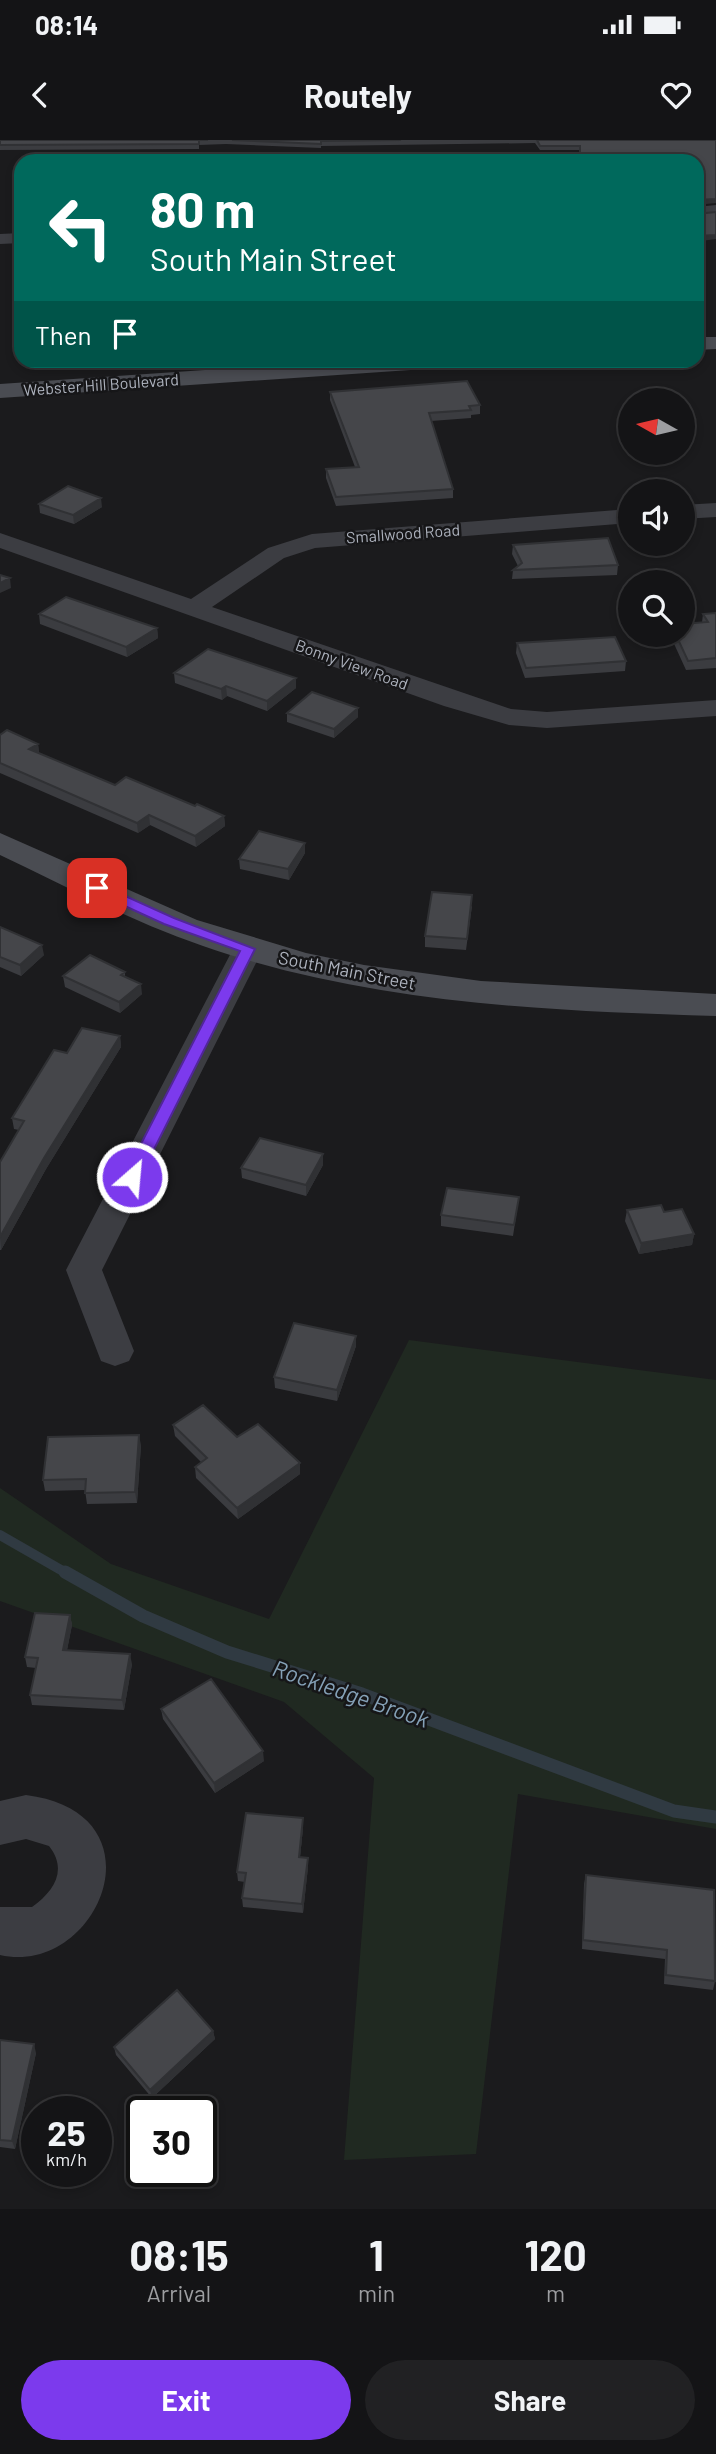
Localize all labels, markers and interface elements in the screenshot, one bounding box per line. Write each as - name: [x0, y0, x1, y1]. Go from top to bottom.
- text: 08:14: [35, 9, 98, 40]
- icon: back: [21, 76, 59, 114]
- text: Routely: [304, 76, 412, 114]
- icon: heart: [657, 76, 695, 114]
- text: 80 m: [150, 179, 255, 238]
- icon: left: [35, 182, 126, 273]
- text: South Main Street: [150, 239, 397, 277]
- icon: arrive: [106, 315, 144, 353]
- text: Then: [35, 319, 92, 350]
- street label: Webster Hill Boulevard: [23, 369, 179, 399]
- north arrow: [618, 388, 695, 466]
- map controls: [618, 388, 695, 647]
- button: sound: [618, 479, 695, 556]
- street label: Smallwood Road: [345, 520, 461, 546]
- button: search: [618, 570, 695, 647]
- street label: Bonny View Road: [293, 635, 411, 693]
- pin: [67, 858, 127, 918]
- icon: arrive: [78, 869, 116, 907]
- street label: South Main Street: [277, 946, 417, 994]
- position arrow: [95, 1140, 169, 1214]
- water label: Rockledge Brook: [269, 1653, 433, 1733]
- speed limit sign: 30: [126, 2096, 217, 2187]
- text: 25: [47, 2111, 86, 2153]
- text: km/h: [46, 2148, 87, 2170]
- text: 08:15: [129, 2229, 229, 2279]
- text: 1: [369, 2229, 384, 2279]
- text: 120: [524, 2229, 587, 2279]
- text: Arrival: [147, 2279, 211, 2307]
- text: min: [358, 2279, 395, 2307]
- text: m: [546, 2279, 565, 2307]
- button: Exit: [21, 2360, 351, 2440]
- button: Share: [365, 2360, 695, 2440]

